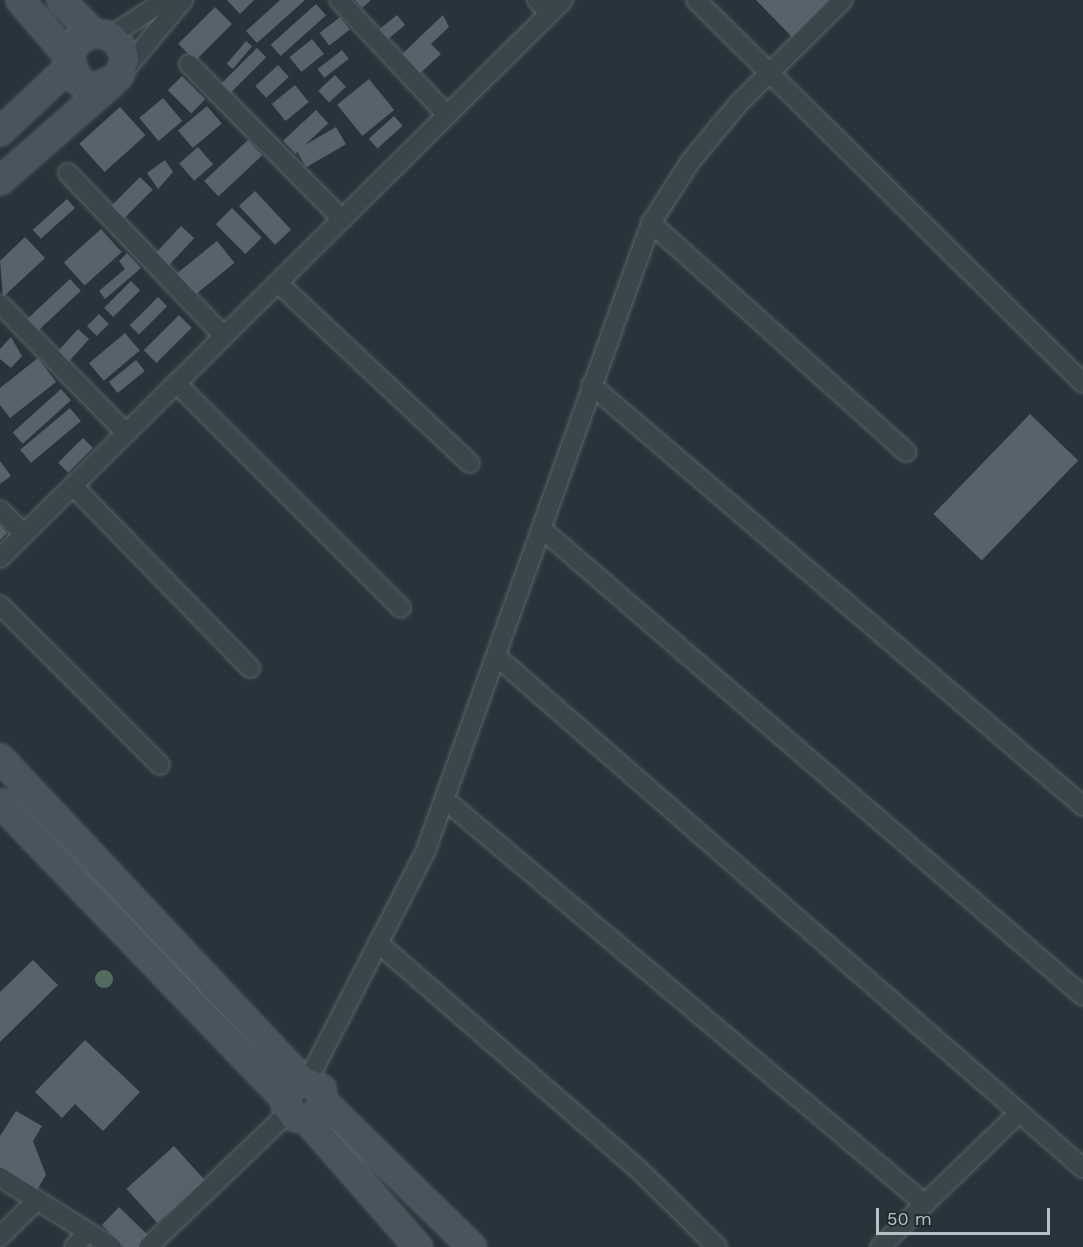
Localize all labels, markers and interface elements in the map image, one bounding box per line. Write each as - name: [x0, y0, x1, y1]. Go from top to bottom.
- scale bar: [879, 1196, 1053, 1234]
- text: 50 m: [887, 1208, 932, 1229]

